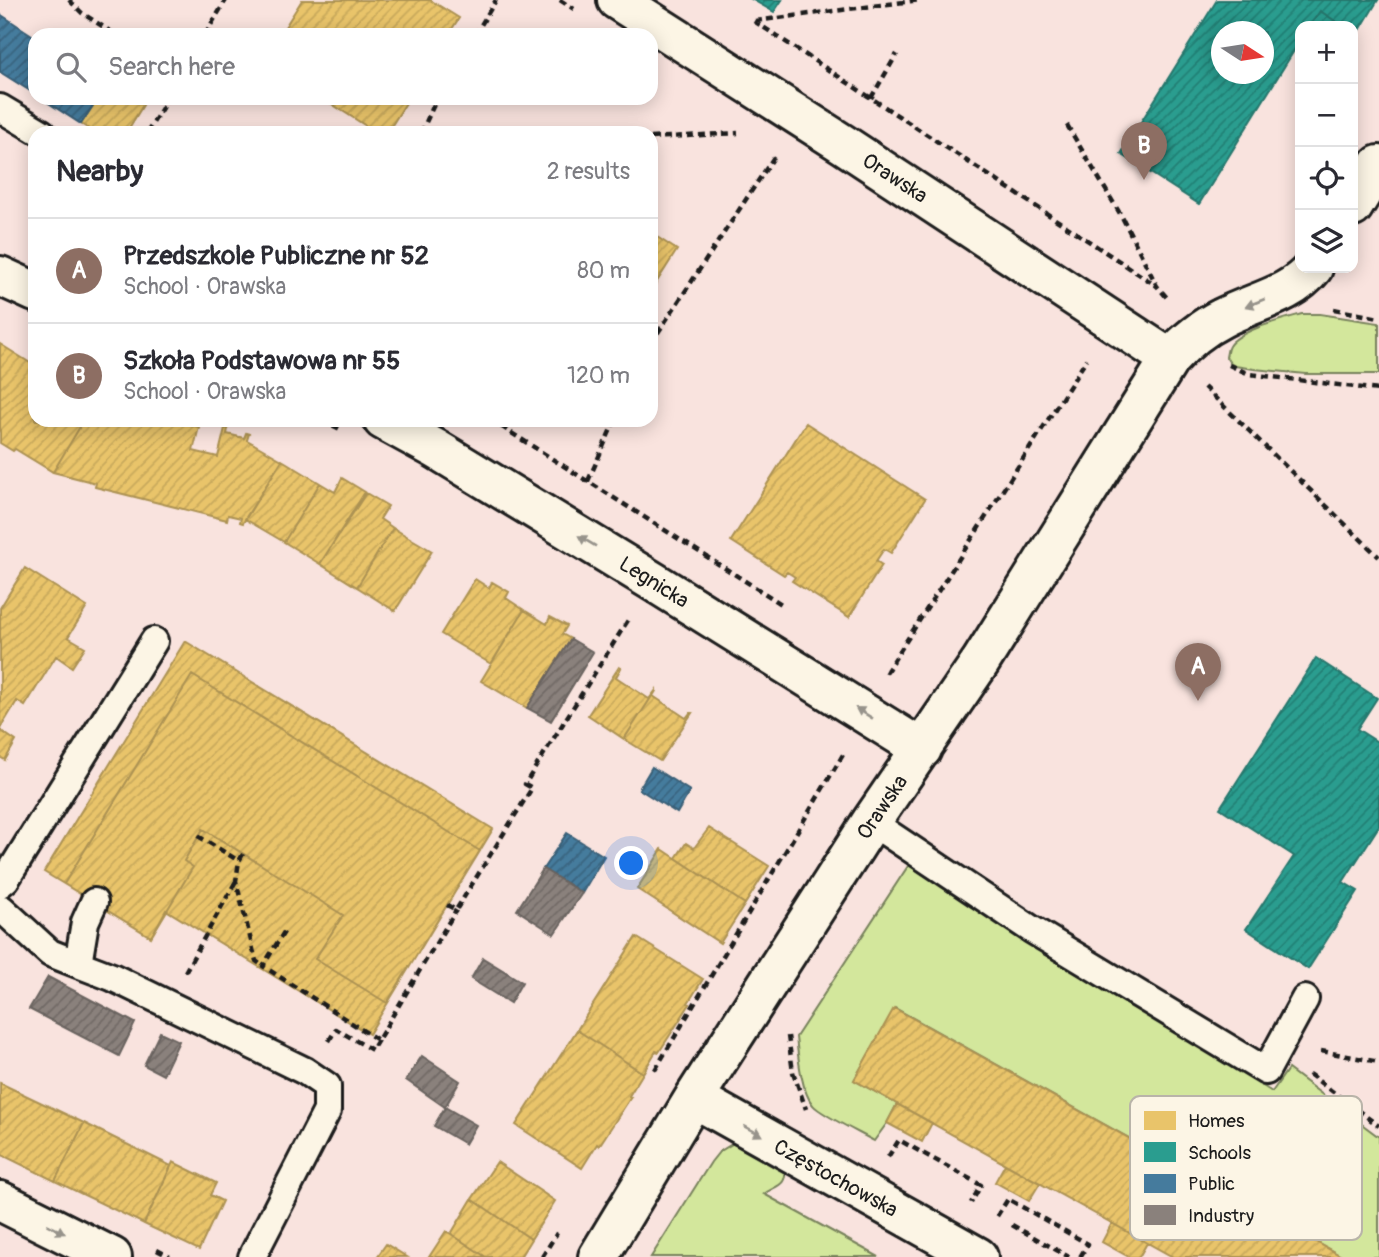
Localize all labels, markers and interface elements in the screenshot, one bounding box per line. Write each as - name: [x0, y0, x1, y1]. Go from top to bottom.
- north arrow: [1211, 21, 1274, 84]
- map controls: [1295, 21, 1358, 273]
- button: +: [1295, 21, 1358, 84]
- search box: [28, 28, 658, 105]
- icon: search: [52, 48, 90, 86]
- text: Search here: [108, 51, 235, 83]
- button: −: [1295, 84, 1358, 147]
- pin: B: [1121, 122, 1167, 180]
- street label: Orawska: [857, 147, 933, 210]
- button: locate: [1295, 147, 1358, 210]
- text: Nearby: [56, 153, 143, 190]
- text: 2 results: [547, 157, 630, 186]
- button: layers: [1295, 210, 1358, 273]
- text: Przedszkole Publiczne nr 52: [123, 240, 429, 272]
- text: A: [72, 256, 86, 285]
- text: 80 m: [577, 256, 630, 285]
- text: School · Orawska: [123, 272, 286, 301]
- one-way arrow: [1245, 298, 1266, 309]
- text: Szkoła Podstawowa nr 55: [123, 345, 400, 377]
- text: B: [72, 361, 86, 390]
- text: 120 m: [567, 361, 630, 390]
- text: School · Orawska: [123, 377, 286, 406]
- one-way arrow: [578, 535, 597, 548]
- street label: Legnicka: [614, 550, 694, 614]
- pin: A: [1175, 643, 1221, 701]
- one-way arrow: [854, 707, 873, 719]
- street label: Orawska: [851, 770, 914, 845]
- your location: [614, 846, 648, 880]
- legend: [1130, 1096, 1362, 1240]
- text: Homes: [1188, 1109, 1245, 1133]
- one-way arrow: [744, 1125, 763, 1137]
- street label: Częstochowska: [769, 1133, 903, 1224]
- text: Schools: [1188, 1141, 1252, 1165]
- text: Public: [1188, 1172, 1235, 1196]
- text: Industry: [1188, 1204, 1254, 1228]
- one-way arrow: [46, 1224, 66, 1235]

